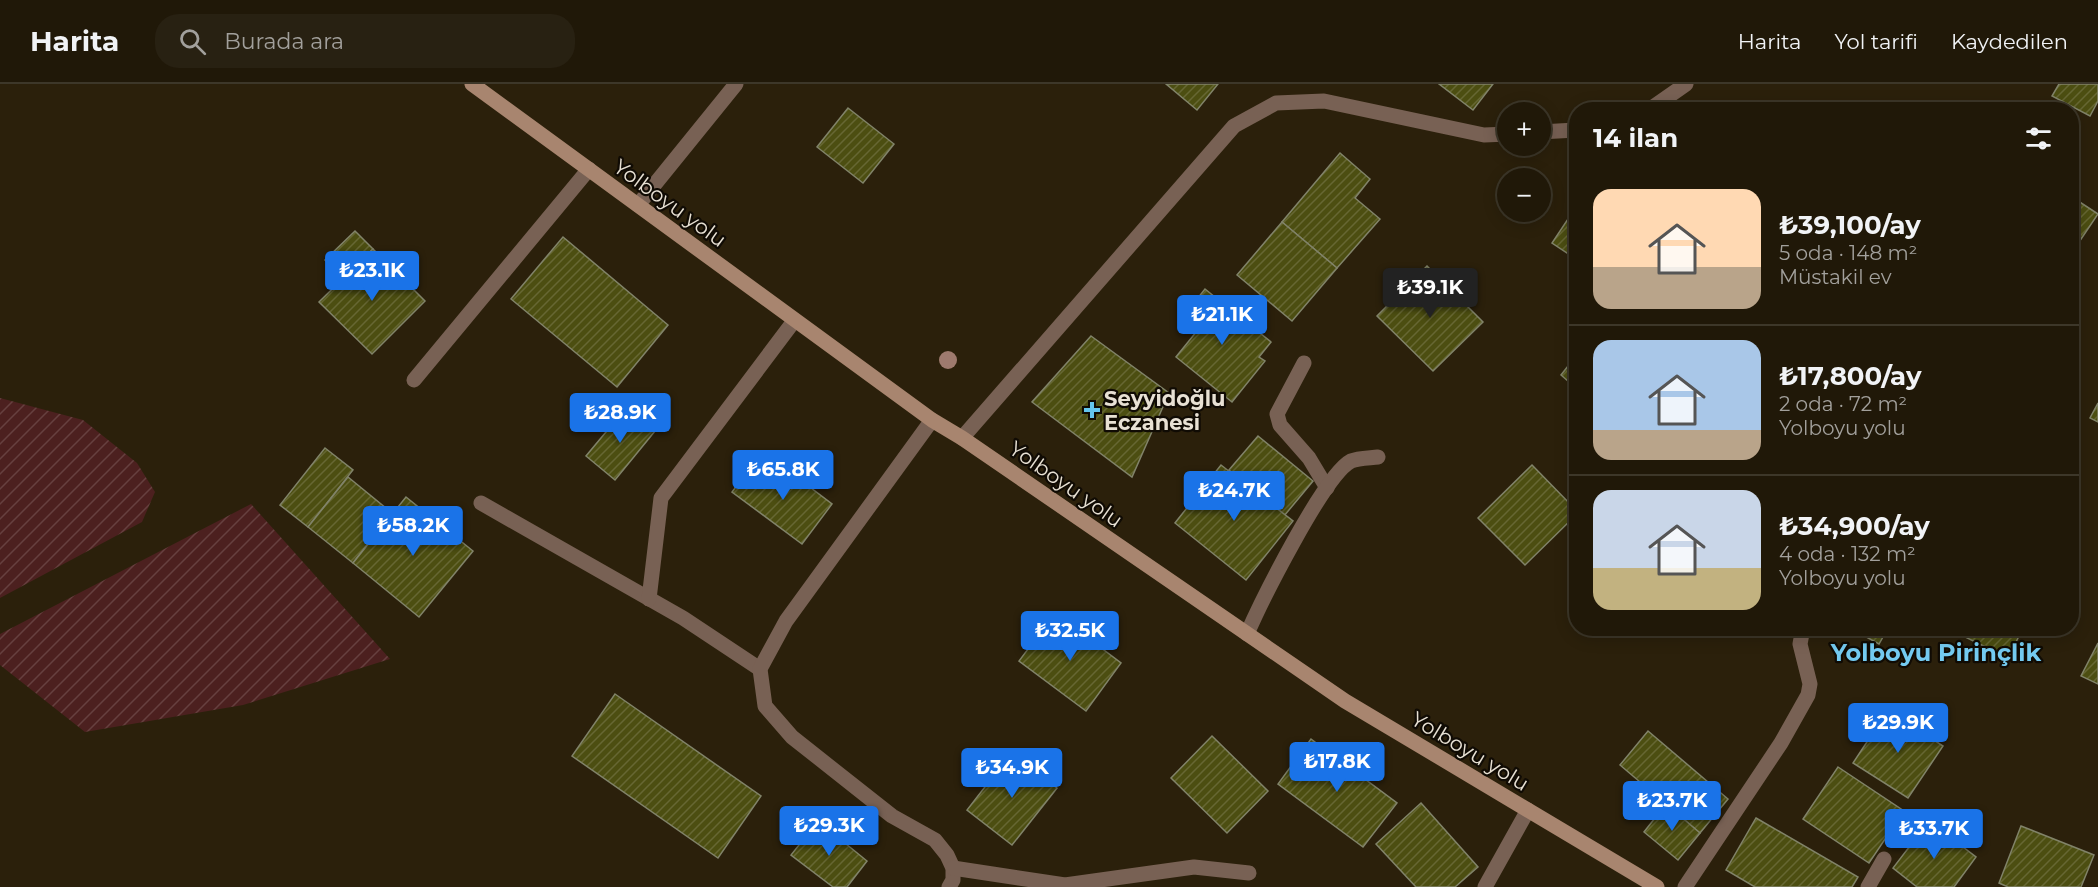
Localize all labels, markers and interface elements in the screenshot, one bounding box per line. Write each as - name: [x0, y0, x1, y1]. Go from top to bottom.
- search box: [155, 14, 575, 68]
- text: Harita: [30, 24, 119, 58]
- icon: search: [176, 25, 209, 58]
- text: Burada ara: [224, 28, 344, 55]
- text: Harita: [1738, 29, 1801, 54]
- text: Yol tarifi: [1834, 29, 1918, 54]
- text: Kaydedilen: [1951, 29, 2068, 54]
- map controls: [1497, 102, 1551, 222]
- button: +: [1497, 102, 1551, 156]
- text: 14 ilan: [1593, 122, 1678, 154]
- icon: filters: [2022, 122, 2055, 155]
- street label: Yolboyu yolu: [609, 154, 731, 252]
- button: −: [1497, 168, 1551, 222]
- text: ₺39,100/ay: [1779, 209, 1921, 241]
- icon: home: [1641, 213, 1713, 285]
- text: 5 oda · 148 m²: [1779, 241, 1917, 265]
- pin: ₺23.1K: [323, 251, 421, 302]
- text: ₺23.1K: [339, 258, 405, 282]
- text: Müstakil ev: [1779, 265, 1892, 289]
- pin: ₺39.1K: [1381, 268, 1479, 319]
- text: ₺39.1K: [1397, 275, 1463, 299]
- pin: ₺21.1K: [1173, 295, 1271, 346]
- text: ₺21.1K: [1191, 302, 1253, 326]
- text: ₺17,800/ay: [1779, 360, 1921, 392]
- icon: home: [1641, 364, 1713, 436]
- place label: Seyyidoğlu Eczanesi: [1104, 386, 1226, 435]
- text: 2 oda · 72 m²: [1779, 392, 1907, 416]
- pin: ₺28.9K: [571, 393, 669, 444]
- text: ₺28.9K: [584, 400, 656, 424]
- marker: Seyyidoğlu Eczanesi: [1085, 403, 1099, 417]
- text: Yolboyu yolu: [1779, 416, 1906, 440]
- street label: Yolboyu yolu: [1004, 436, 1128, 532]
- pin: ₺65.8K: [734, 450, 832, 501]
- text: ₺65.8K: [746, 457, 820, 481]
- pin: ₺24.7K: [1185, 471, 1283, 522]
- text: ₺24.7K: [1198, 478, 1270, 502]
- pin: ₺58.2K: [364, 506, 462, 557]
- text: ₺34,900/ay: [1779, 510, 1930, 542]
- text: ₺58.2K: [377, 513, 449, 537]
- icon: home: [1641, 514, 1713, 586]
- text: 4 oda · 132 m²: [1779, 542, 1916, 566]
- text: Yolboyu yolu: [1779, 566, 1906, 590]
- pin: ₺32.5K: [1021, 611, 1119, 662]
- text: ₺32.5K: [1035, 618, 1105, 642]
- district label: Yolboyu Pirinçlik: [1830, 638, 2042, 667]
- pin: ₺29.9K: [1849, 703, 1947, 754]
- street label: Yolboyu yolu: [1407, 706, 1533, 796]
- text: ₺29.9K: [1862, 710, 1934, 734]
- pin: ₺17.8K: [1288, 742, 1386, 793]
- pin: ₺34.9K: [963, 748, 1061, 799]
- text: ₺17.8K: [1304, 749, 1370, 773]
- text: ₺34.9K: [975, 755, 1049, 779]
- pin: ₺23.7K: [1623, 781, 1721, 832]
- text: ₺23.7K: [1637, 788, 1707, 812]
- pin: ₺29.3K: [780, 806, 878, 857]
- pin: ₺33.7K: [1885, 809, 1983, 860]
- text: ₺29.3K: [794, 813, 865, 837]
- text: ₺33.7K: [1899, 816, 1969, 840]

